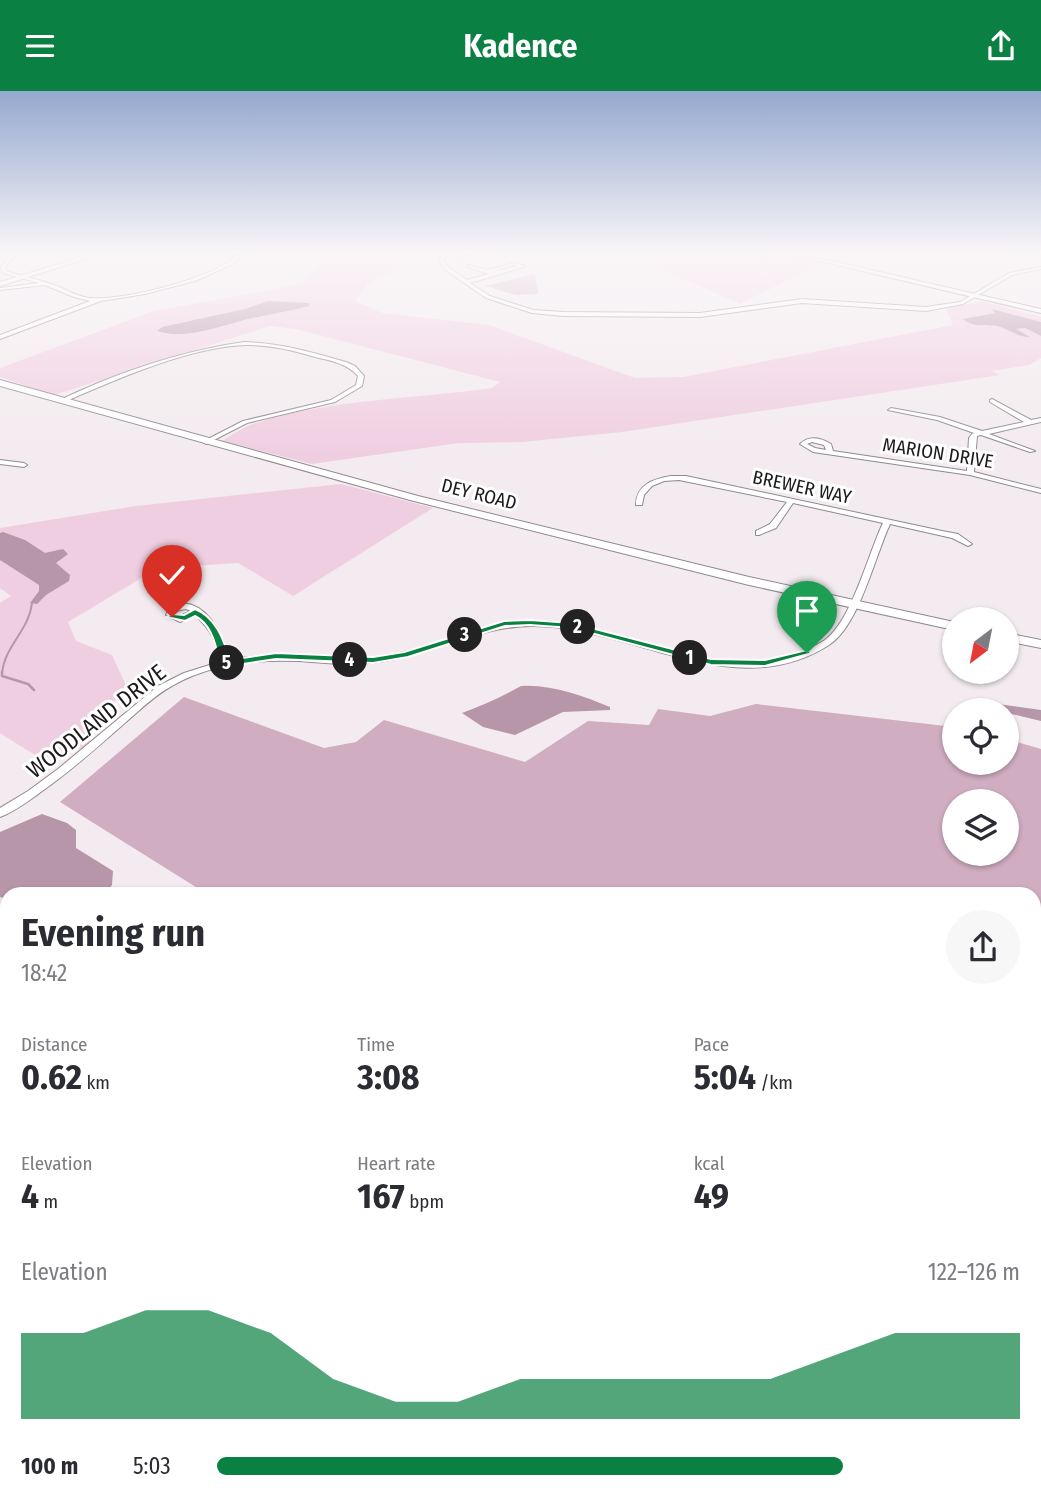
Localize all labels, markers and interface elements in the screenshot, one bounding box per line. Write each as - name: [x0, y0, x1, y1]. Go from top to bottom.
- icon: menu: [21, 27, 59, 65]
- text: Kadence: [463, 27, 578, 65]
- icon: share: [982, 27, 1020, 65]
- street label: MARION DRIVE: [881, 433, 995, 473]
- street label: BREWER WAY: [751, 465, 854, 509]
- street label: DEY ROAD: [439, 474, 519, 514]
- pin: [142, 545, 202, 617]
- icon: check: [153, 556, 191, 594]
- pin: [777, 581, 837, 653]
- icon: arrive: [788, 592, 826, 630]
- north arrow: [942, 607, 1018, 684]
- map controls: [942, 607, 1019, 866]
- pin: 2: [560, 609, 596, 645]
- text: 2: [573, 615, 582, 638]
- pin: 3: [448, 617, 482, 653]
- text: 3: [460, 623, 469, 646]
- pin: 1: [672, 641, 708, 675]
- pin: 4: [332, 643, 368, 677]
- pin: 5: [210, 645, 244, 681]
- text: 1: [685, 646, 694, 669]
- text: 4: [345, 648, 354, 671]
- text: 5: [222, 651, 231, 674]
- street label: WOODLAND DRIVE: [21, 658, 171, 784]
- button: locate: [942, 698, 1019, 775]
- button: layers: [942, 789, 1019, 866]
- text: Evening run: [21, 910, 205, 956]
- button: share: [946, 910, 1020, 984]
- text: 18:42: [21, 959, 67, 987]
- text: Distance: [21, 1033, 88, 1056]
- text: Time: [357, 1033, 395, 1056]
- text: Pace: [694, 1033, 729, 1056]
- text: 0.62: [21, 1056, 82, 1098]
- text: 3:08: [357, 1056, 420, 1098]
- text: 5:04: [694, 1056, 756, 1098]
- text: km: [82, 1071, 110, 1094]
- text: /km: [756, 1071, 793, 1094]
- text: Elevation: [21, 1152, 93, 1175]
- text: Heart rate: [357, 1152, 435, 1175]
- text: kcal: [694, 1152, 724, 1175]
- text: 4: [21, 1175, 39, 1217]
- text: 167: [357, 1175, 405, 1217]
- text: 49: [694, 1175, 729, 1217]
- text: m: [39, 1190, 58, 1213]
- text: bpm: [405, 1190, 444, 1213]
- text: Elevation: [21, 1258, 108, 1286]
- text: 122–126 m: [928, 1258, 1020, 1286]
- text: 100 m: [21, 1452, 78, 1480]
- text: 5:03: [133, 1452, 171, 1480]

